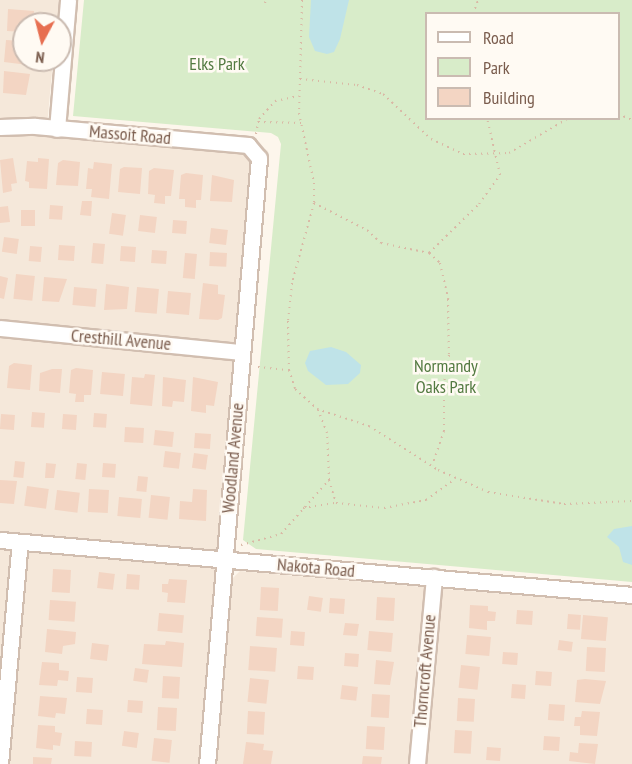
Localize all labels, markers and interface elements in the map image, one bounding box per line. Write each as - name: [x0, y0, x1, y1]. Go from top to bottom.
- north arrow: [12, 12, 72, 72]
- legend: [425, 12, 620, 120]
- text: Road: [483, 26, 514, 49]
- text: N: [35, 47, 46, 68]
- park label: Elks Park: [189, 53, 245, 75]
- text: Park: [483, 56, 510, 79]
- text: Building: [483, 86, 535, 109]
- street label: Massoit Road: [88, 121, 172, 149]
- street label: Cresthill Avenue: [70, 325, 172, 355]
- park label: Normandy Oaks Park: [414, 356, 478, 398]
- street label: Woodland Avenue: [217, 402, 249, 514]
- street label: Nakota Road: [276, 554, 356, 582]
- street label: Thorncroft Avenue: [409, 613, 441, 729]

